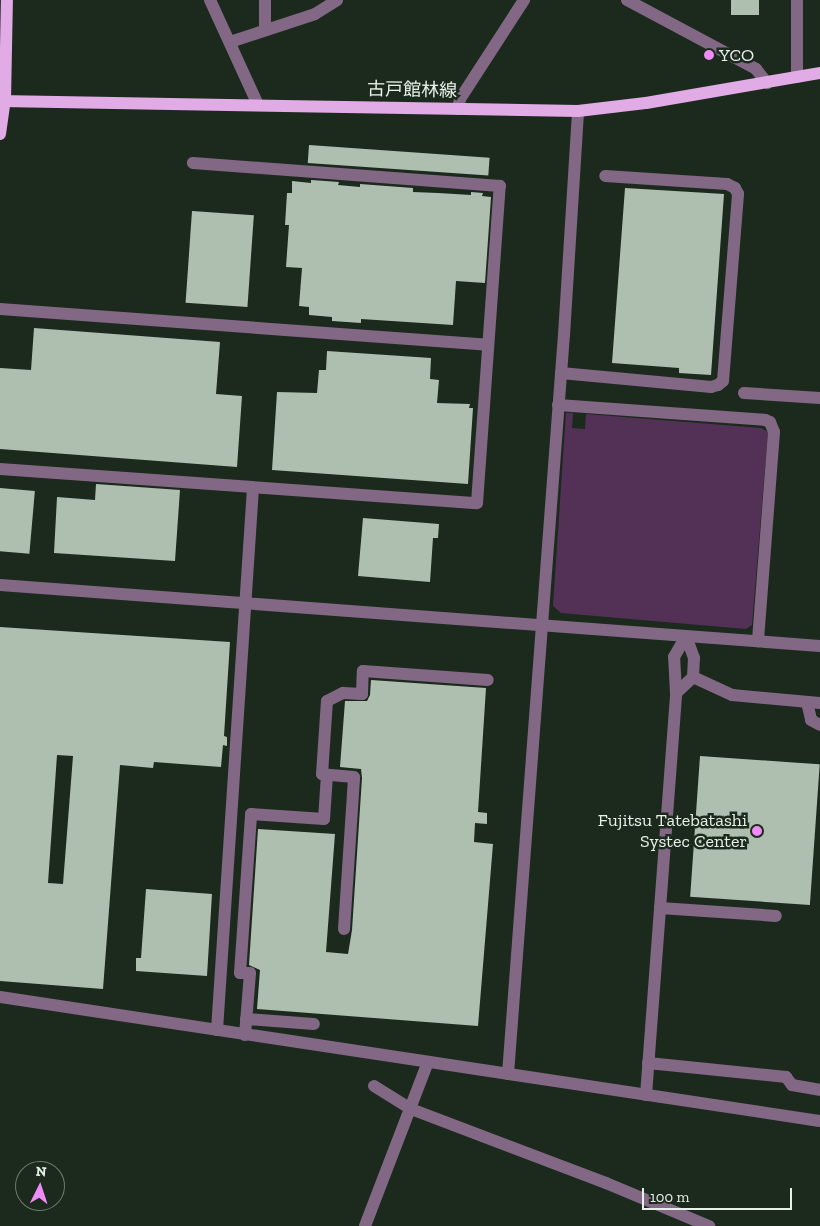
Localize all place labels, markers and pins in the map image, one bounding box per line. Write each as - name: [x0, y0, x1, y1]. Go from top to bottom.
- place label: YCO: [719, 44, 754, 66]
- marker: YCO: [703, 49, 715, 61]
- place label: Fujitsu Tatebatashi Systec Center: [597, 810, 747, 852]
- marker: Fujitsu Tatebatashi Systec Center: [751, 825, 763, 837]

